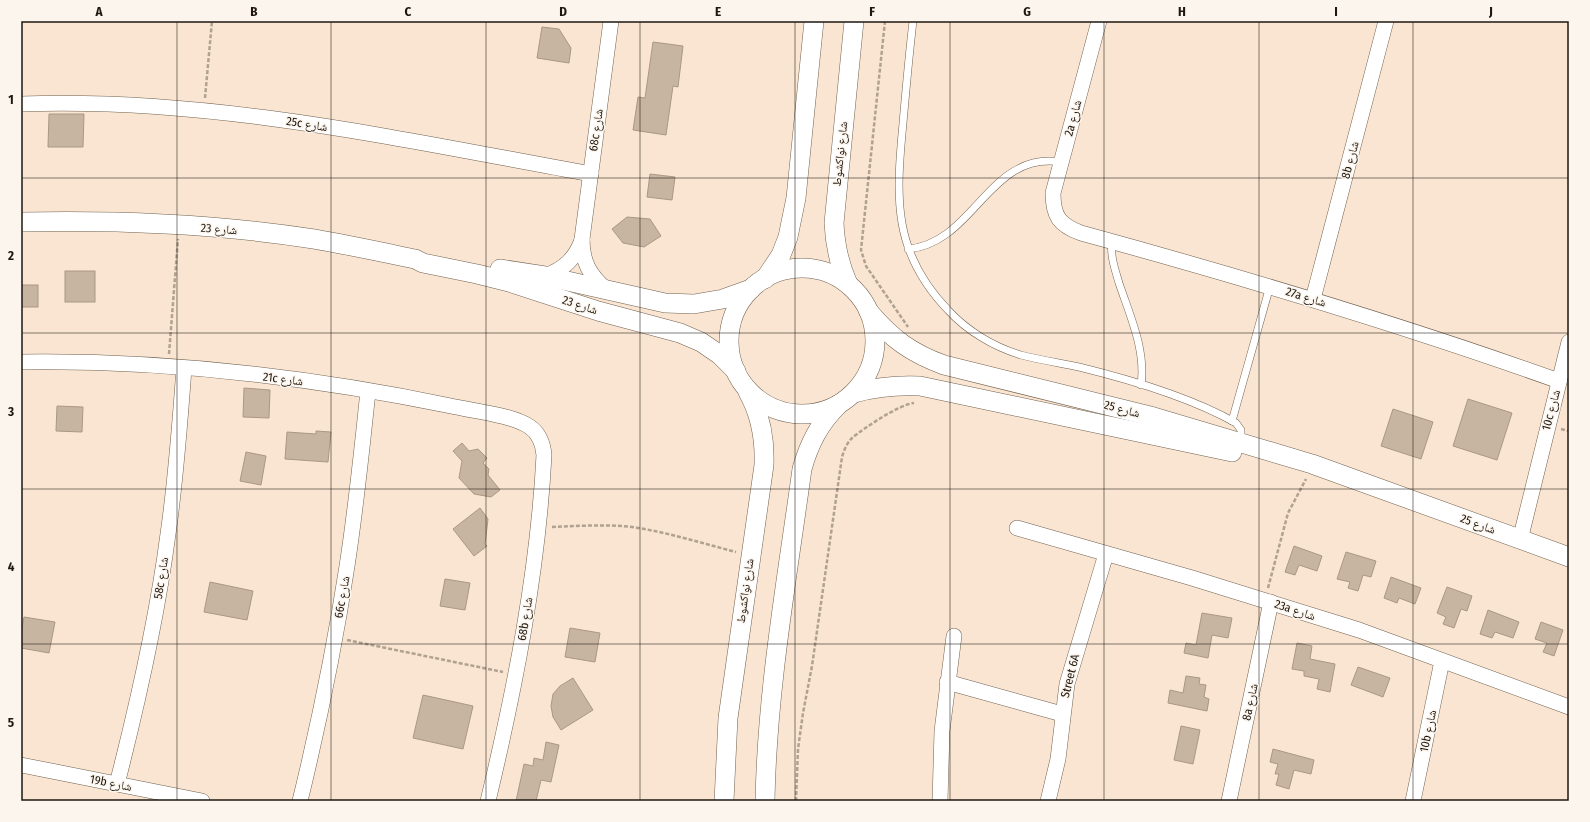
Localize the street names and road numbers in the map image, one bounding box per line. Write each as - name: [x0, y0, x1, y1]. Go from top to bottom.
- street label: 2a شارع: [1061, 98, 1086, 138]
- street label: 68c شارع: [586, 108, 607, 152]
- street label: 25c شارع: [285, 114, 329, 135]
- street label: شارع نواكشوط: [830, 121, 851, 187]
- street label: 8b شارع: [1338, 140, 1363, 180]
- street label: شارع 23: [200, 221, 238, 238]
- street label: 27a شارع: [1284, 284, 1328, 311]
- street label: شارع 23: [560, 293, 600, 318]
- street label: 21c شارع: [262, 370, 304, 389]
- street label: 10c شارع: [1539, 388, 1564, 432]
- street label: شارع 25: [1102, 398, 1142, 421]
- street label: شارع 25: [1458, 511, 1498, 538]
- street label: 58c شارع: [151, 556, 172, 600]
- street label: شارع نواكشوط: [734, 558, 757, 624]
- street label: 66c شارع: [331, 575, 354, 619]
- street label: 68b شارع: [515, 596, 536, 642]
- street label: 23a شارع: [1272, 597, 1317, 624]
- street label: Street 6A: [1058, 652, 1082, 699]
- street label: 8a شارع: [1239, 682, 1262, 722]
- street label: 10b شارع: [1417, 708, 1440, 754]
- street label: 19b شارع: [89, 772, 133, 795]

